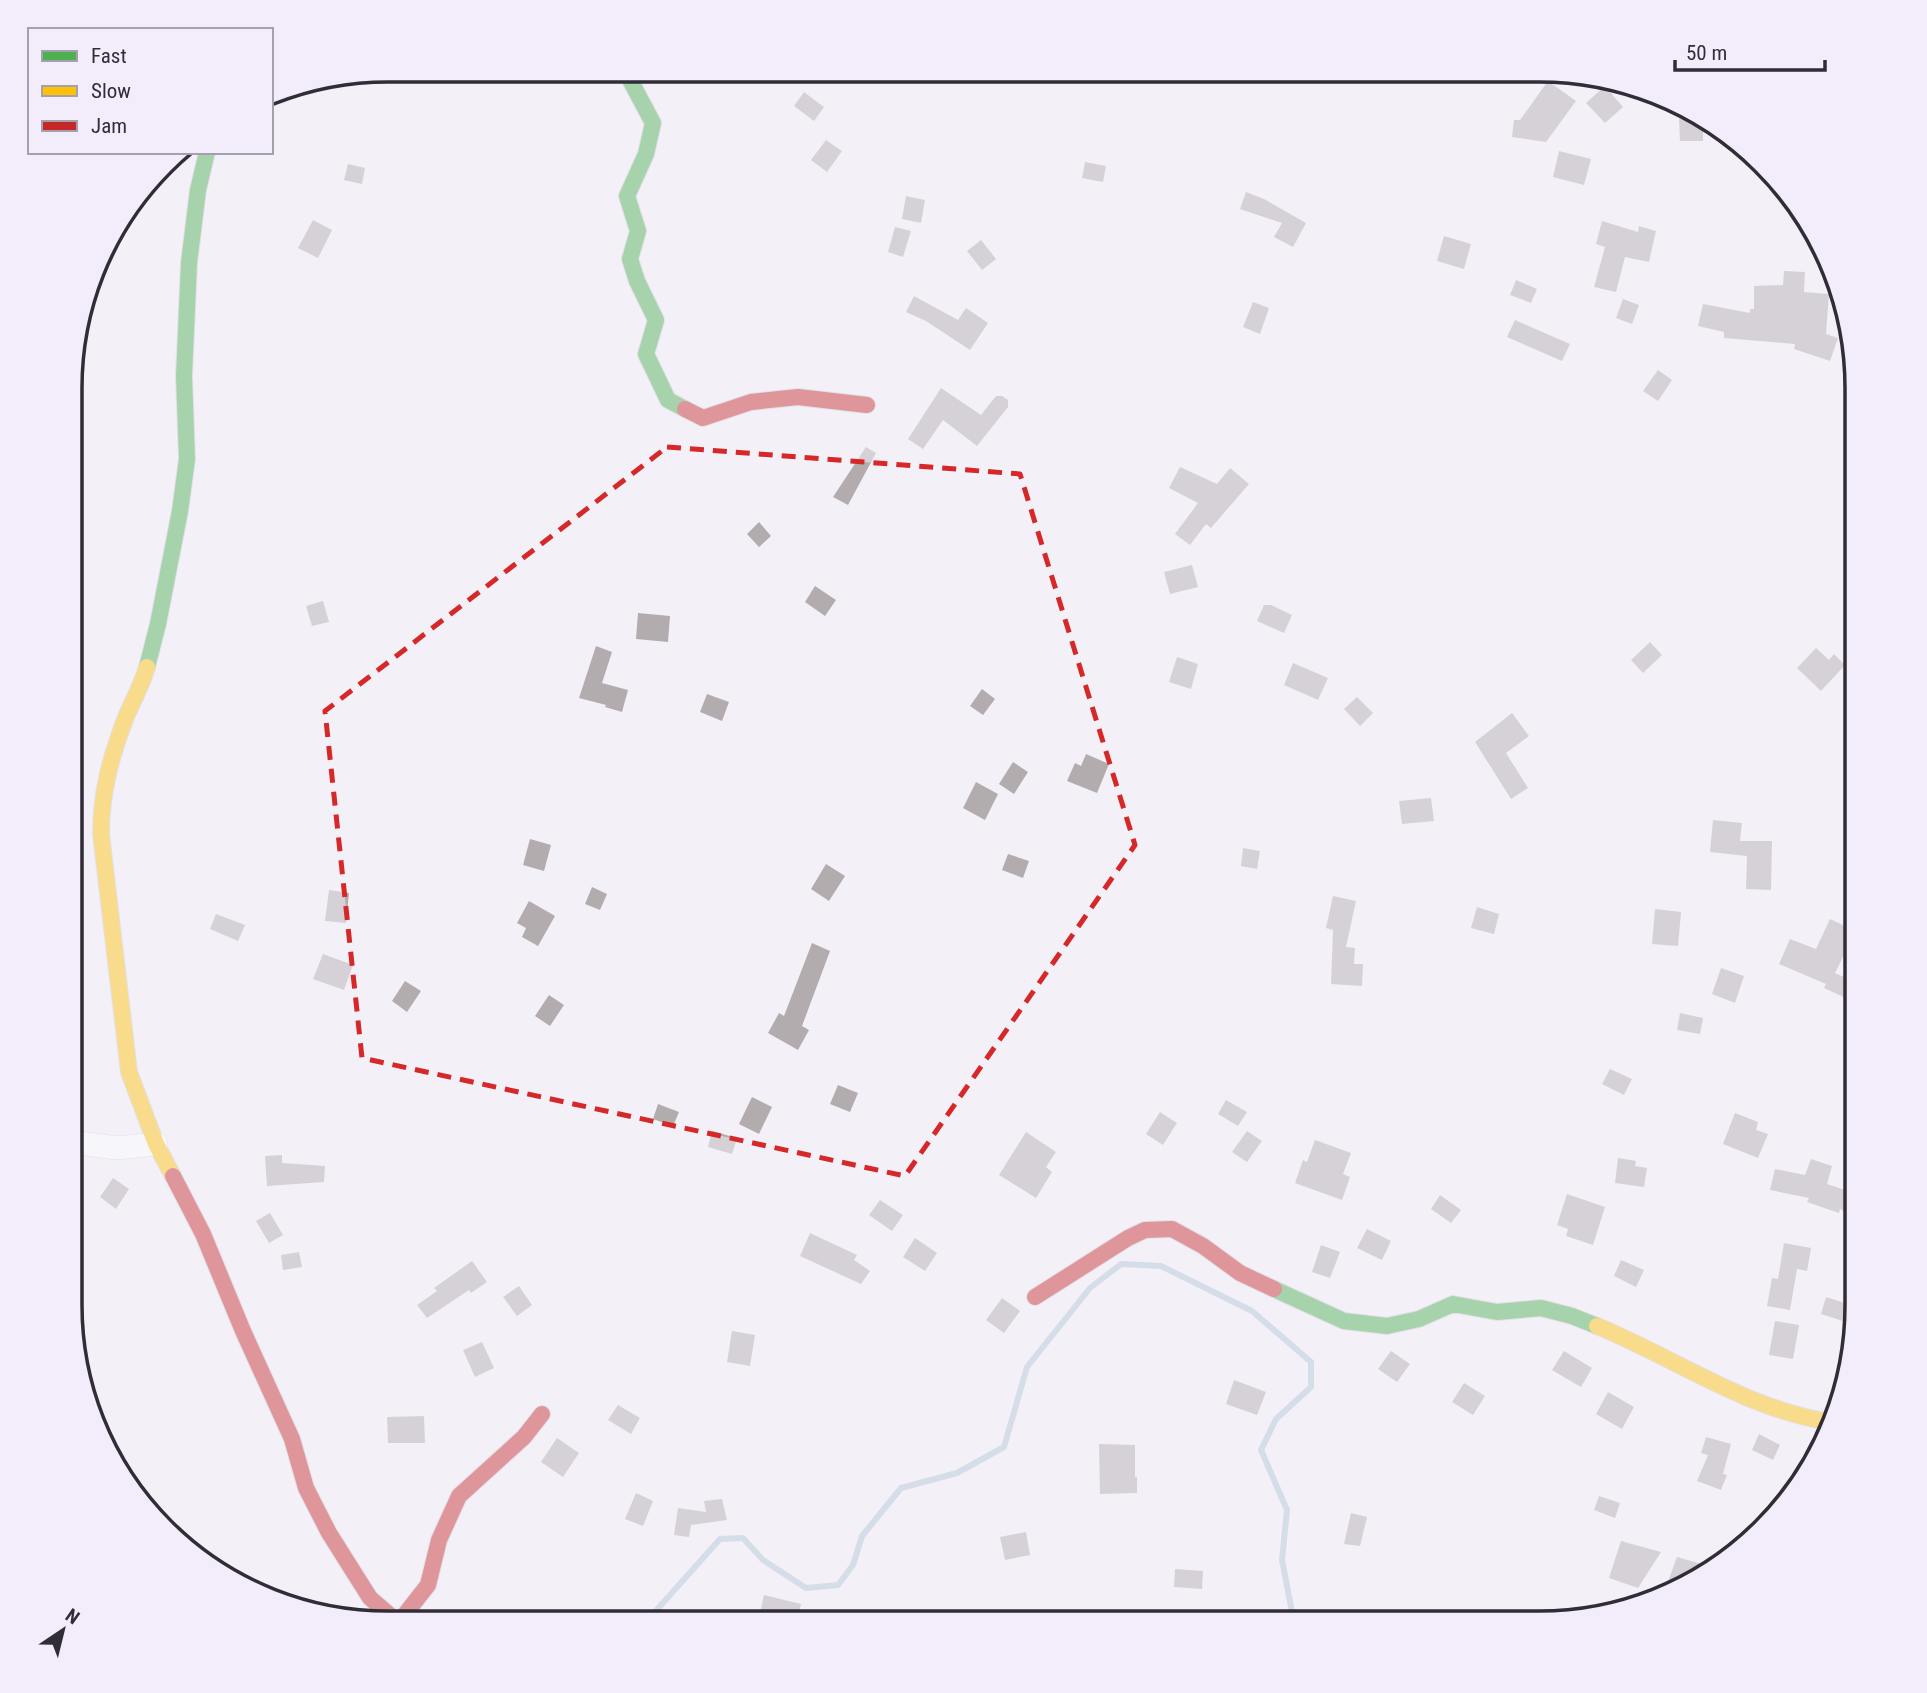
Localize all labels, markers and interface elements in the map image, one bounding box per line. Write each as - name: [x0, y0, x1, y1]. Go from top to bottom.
- legend: [28, 28, 273, 154]
- scale bar: [1675, 28, 1826, 72]
- text: 50 m: [1686, 41, 1727, 65]
- text: Fast: [91, 44, 127, 68]
- text: Slow: [91, 79, 131, 103]
- text: Jam: [91, 114, 127, 138]
- north arrow: [28, 1595, 98, 1665]
- text: N: [61, 1604, 84, 1629]

